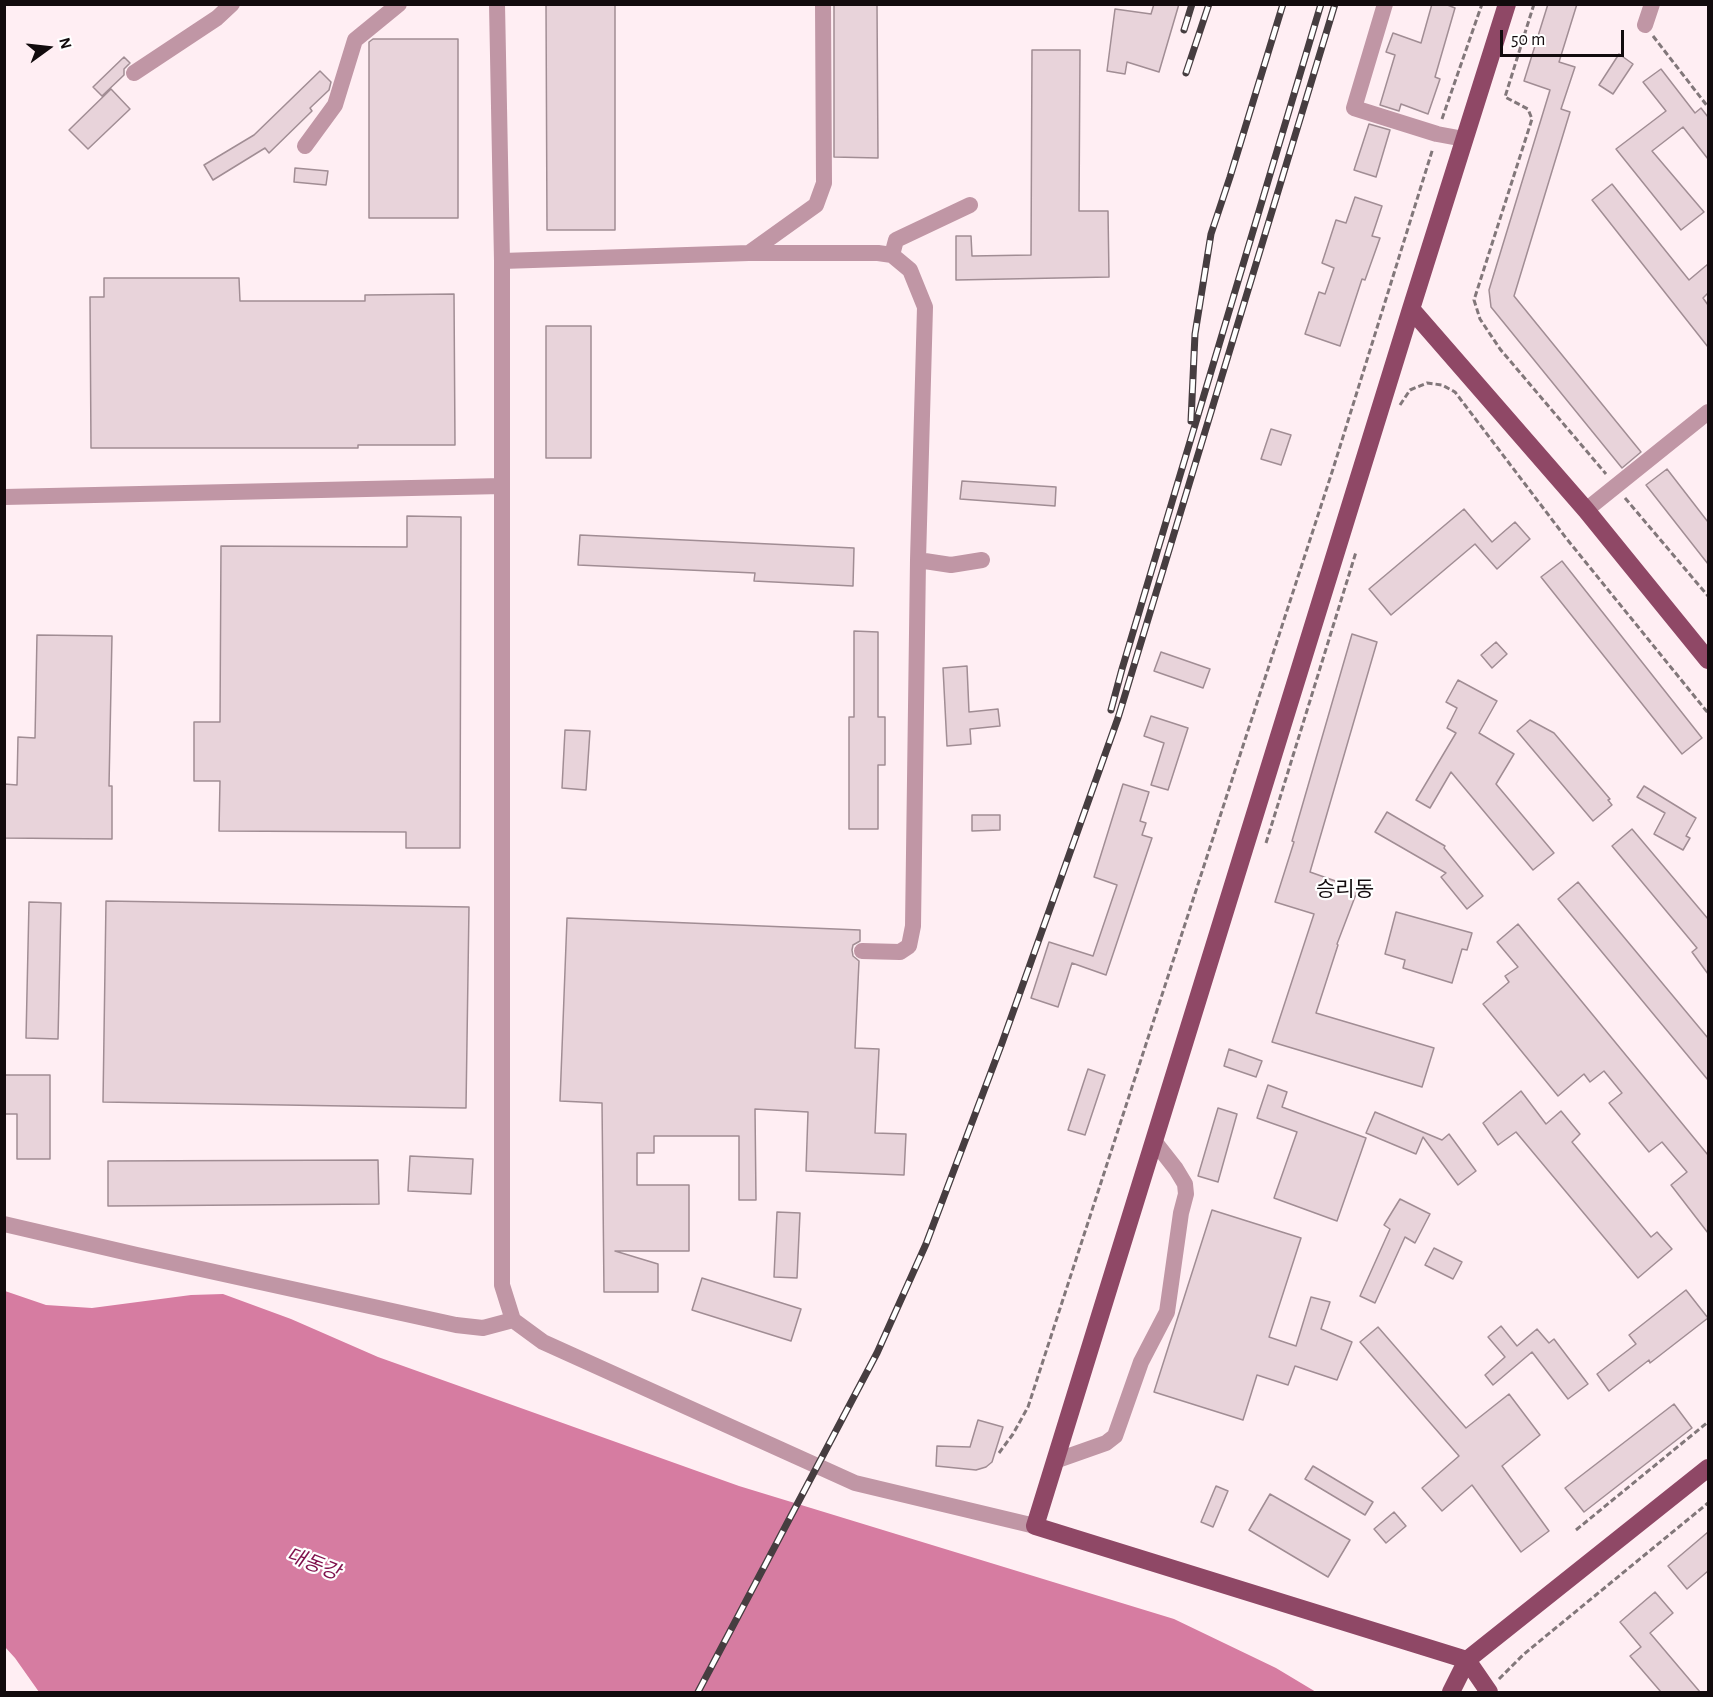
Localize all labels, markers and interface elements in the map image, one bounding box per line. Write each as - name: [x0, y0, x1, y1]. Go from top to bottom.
- north arrow: [18, 18, 78, 78]
- scale bar: [1503, 18, 1628, 56]
- text: 50 m: [1511, 31, 1545, 49]
- text: N: [56, 36, 75, 51]
- district label: 승리동: [1316, 877, 1374, 903]
- water label: 대동강: [283, 1543, 343, 1585]

